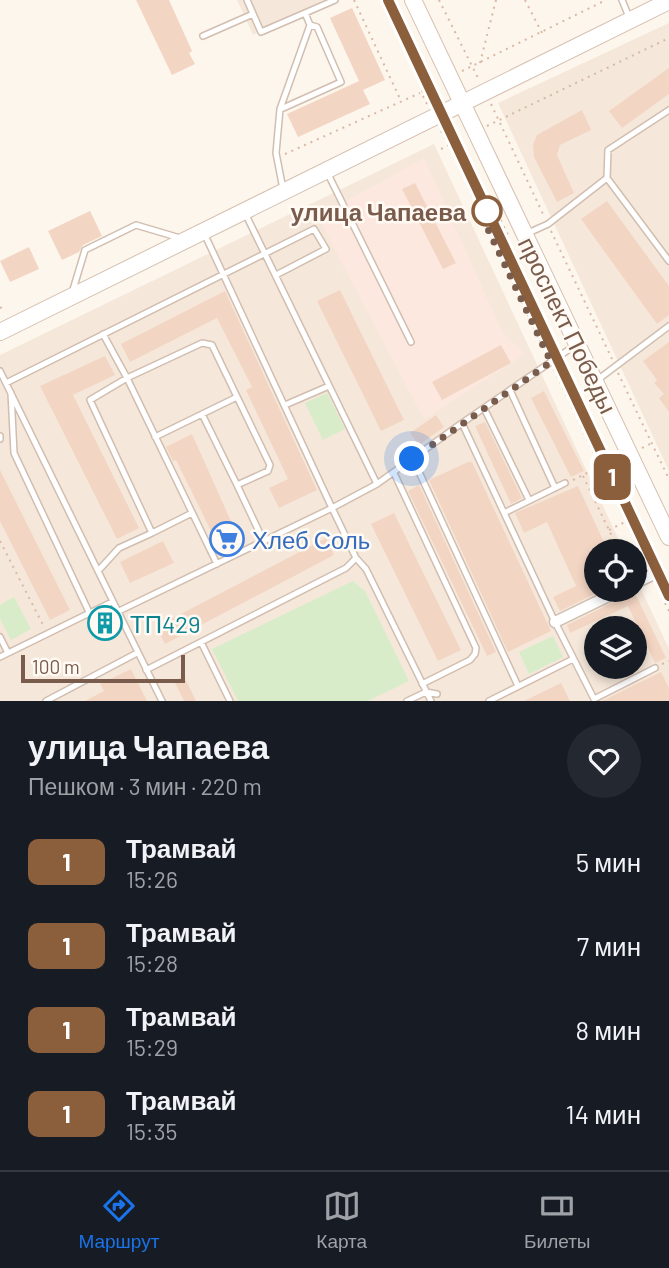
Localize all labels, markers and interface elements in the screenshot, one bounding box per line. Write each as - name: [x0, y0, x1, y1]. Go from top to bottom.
- marker: улица Чапаева: [472, 196, 502, 226]
- place label: улица Чапаева: [291, 197, 467, 226]
- street label: проспект Победы: [513, 232, 623, 418]
- your location: [394, 441, 429, 476]
- line badge: 1: [589, 454, 635, 500]
- text: 1: [608, 462, 616, 491]
- supermarket icon: Хлеб Соль: [208, 520, 246, 558]
- place label: Хлеб Соль: [252, 525, 370, 554]
- map controls: [584, 539, 647, 679]
- button: locate: [584, 539, 647, 602]
- building icon: ТП429: [86, 604, 124, 642]
- place label: ТП429: [130, 609, 201, 638]
- button: layers: [584, 616, 647, 679]
- scale bar: [21, 652, 186, 684]
- text: 100 m: [32, 655, 80, 678]
- button: heart: [567, 724, 641, 798]
- text: улица Чапаева: [28, 726, 269, 766]
- text: Пешком · 3 мин · 220 m: [28, 772, 262, 800]
- text: Трамвай: [126, 832, 237, 863]
- text: 5 мин: [576, 846, 641, 877]
- text: 1: [62, 847, 71, 876]
- text: 15:26: [126, 865, 178, 893]
- text: Трамвай: [126, 916, 237, 947]
- text: 7 мин: [577, 930, 641, 961]
- text: 1: [62, 931, 71, 960]
- text: 15:28: [126, 949, 178, 977]
- text: Трамвай: [126, 1000, 237, 1031]
- text: 8 мин: [575, 1014, 641, 1045]
- text: 1: [62, 1015, 71, 1044]
- text: 15:29: [126, 1033, 178, 1061]
- text: Трамвай: [126, 1084, 237, 1115]
- text: 14 мин: [566, 1098, 641, 1129]
- text: 1: [62, 1099, 71, 1128]
- text: 15:35: [126, 1117, 177, 1145]
- tab: Маршрут: [78, 1187, 159, 1253]
- tab: Карта: [316, 1187, 367, 1253]
- tab: Билеты: [524, 1187, 591, 1253]

